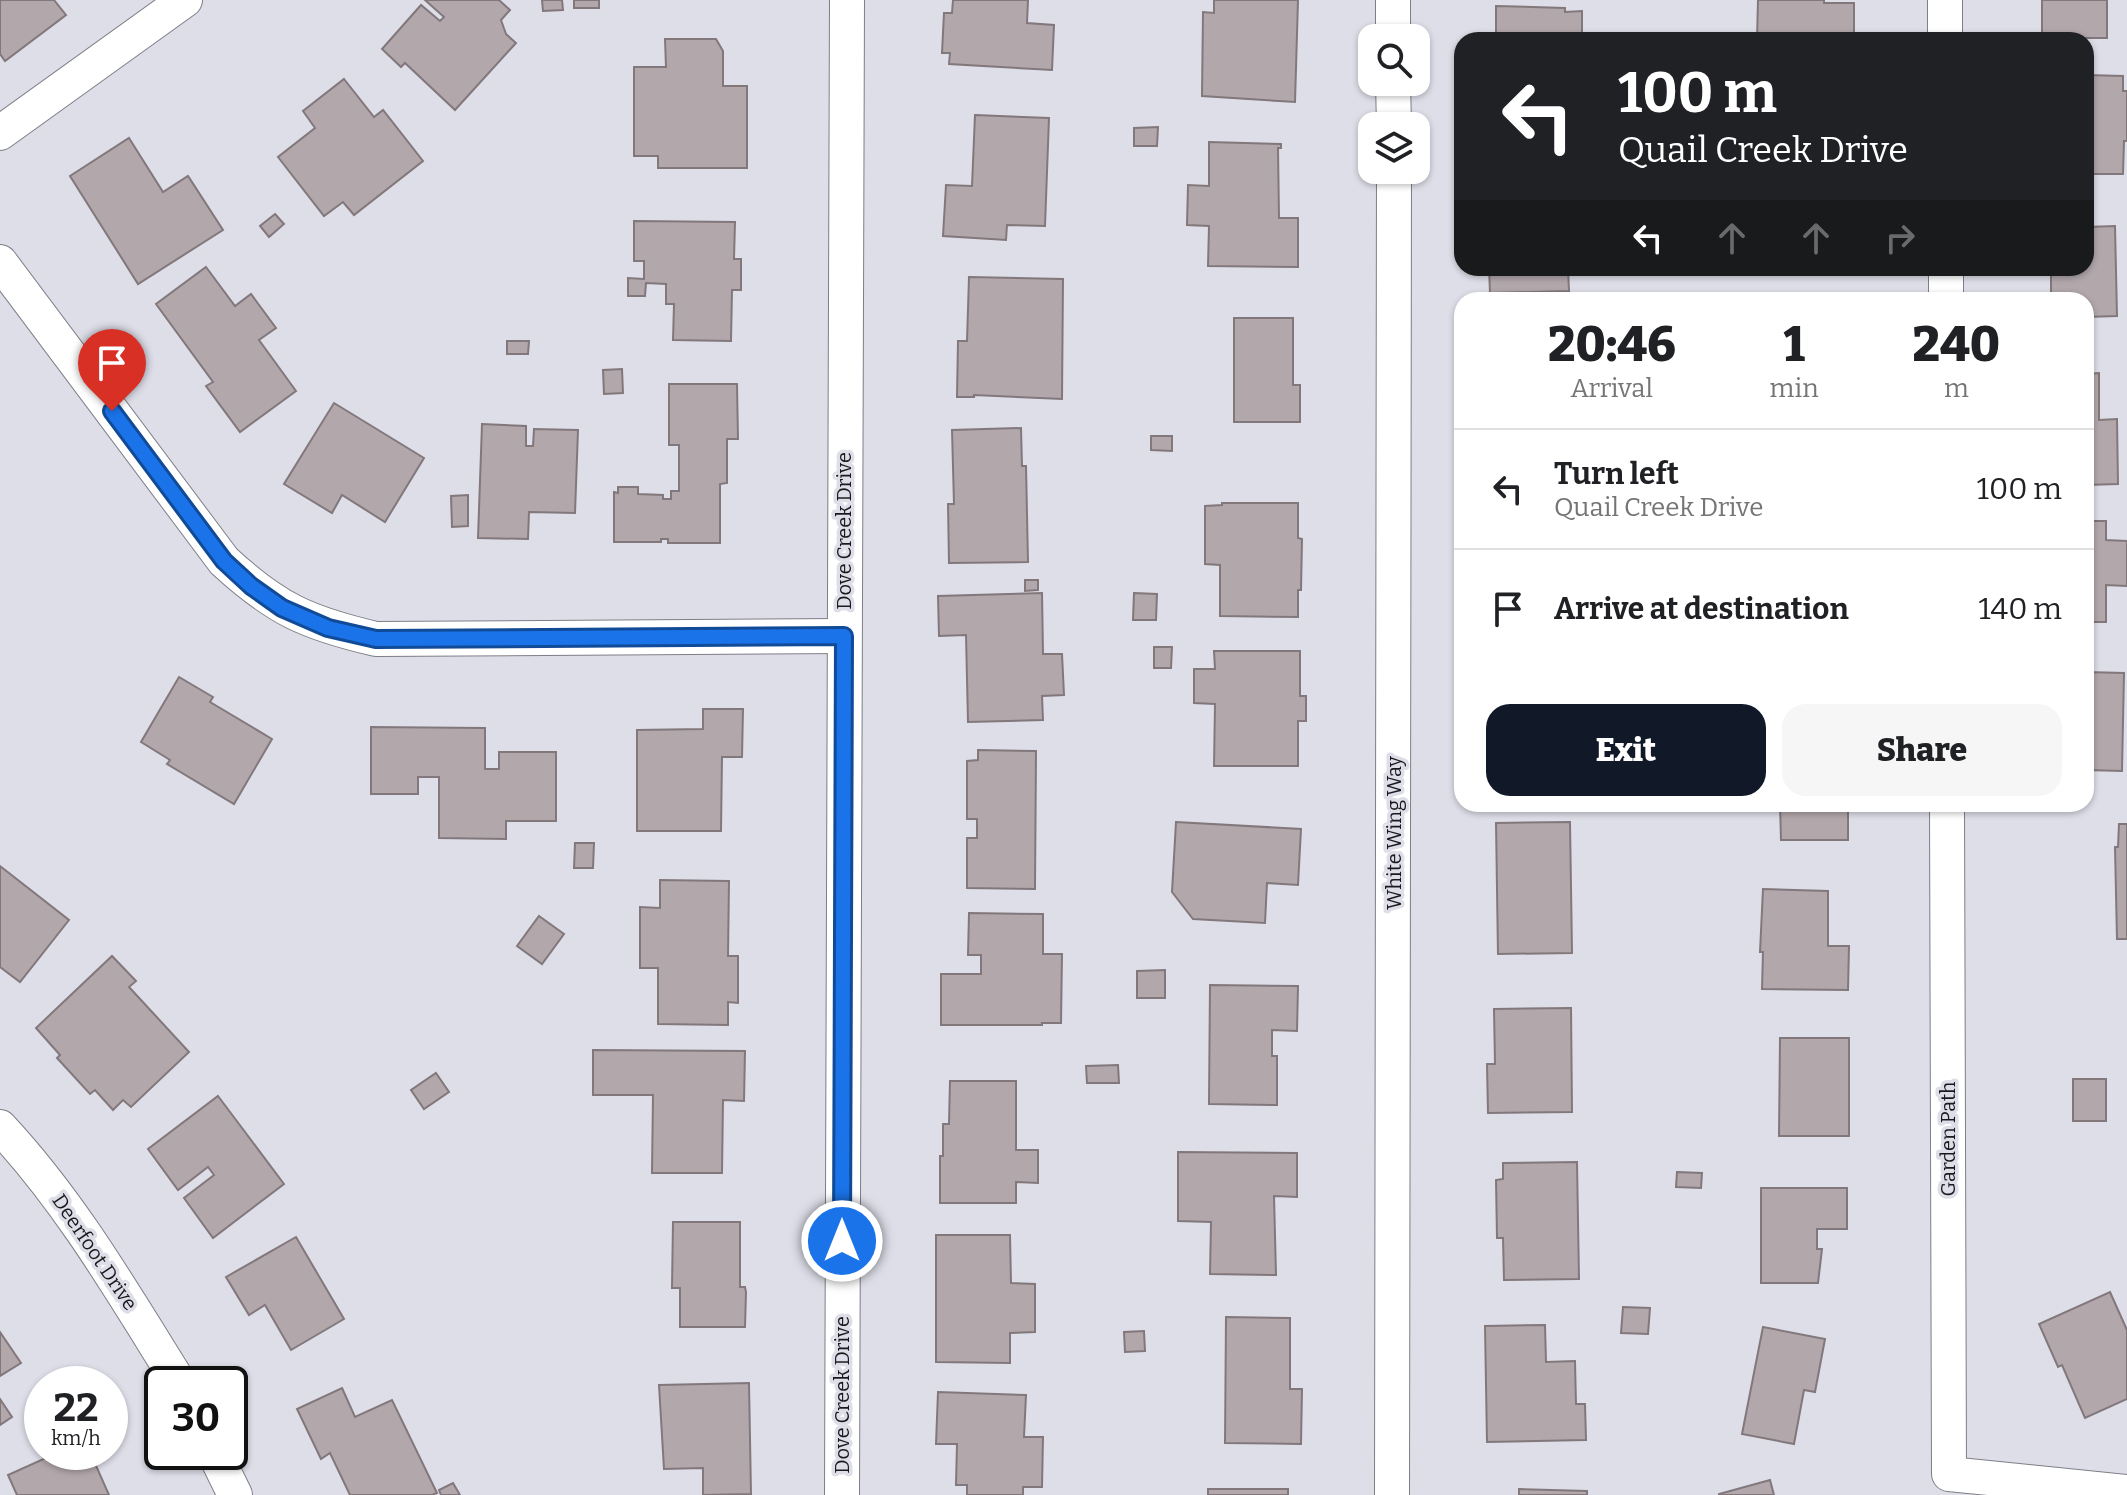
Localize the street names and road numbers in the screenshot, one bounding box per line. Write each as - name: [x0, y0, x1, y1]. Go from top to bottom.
- street label: Dove Creek Drive: [832, 452, 856, 610]
- street label: White Wing Way: [1382, 756, 1406, 910]
- street label: Garden Path: [1936, 1081, 1960, 1197]
- street label: Deerfoot Drive: [47, 1189, 143, 1315]
- street label: Dove Creek Drive: [830, 1316, 854, 1474]

